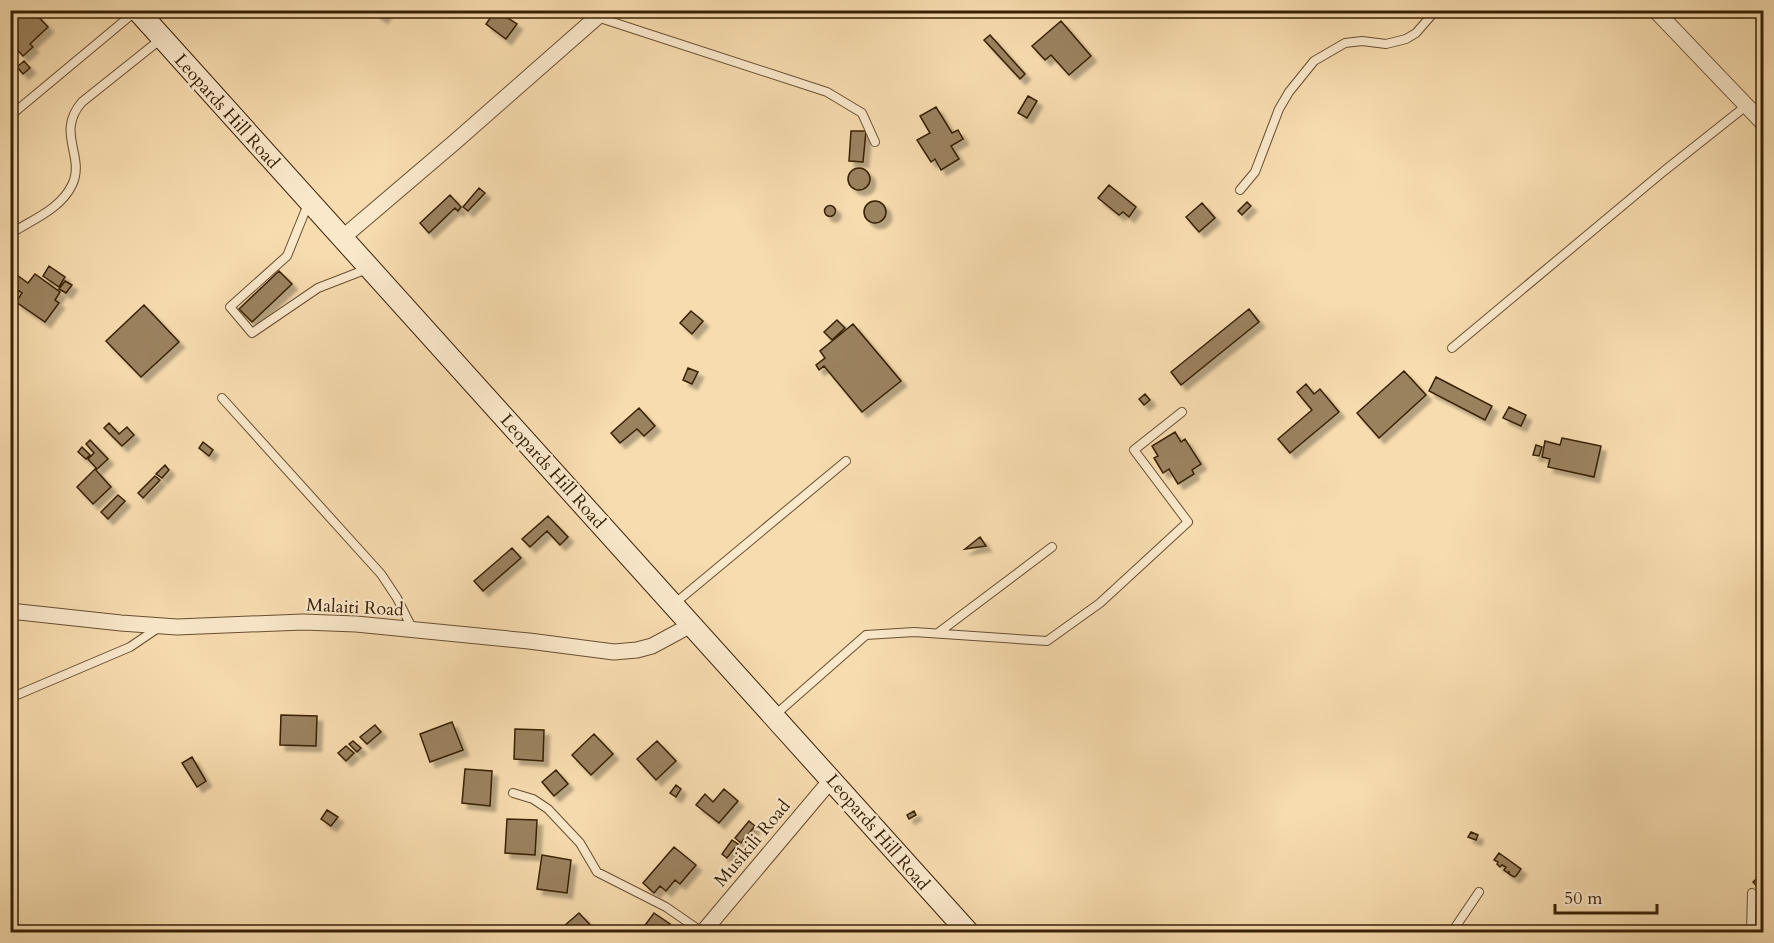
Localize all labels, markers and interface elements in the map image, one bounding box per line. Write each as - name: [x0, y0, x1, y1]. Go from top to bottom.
- street label: Leopards Hill Road: [168, 48, 285, 175]
- street label: Leopards Hill Road: [494, 408, 611, 535]
- street label: Malaiti Road: [306, 592, 405, 623]
- street label: Leopards Hill Road: [820, 769, 935, 896]
- street label: Musikili Road: [709, 794, 797, 892]
- scale bar: [1555, 877, 1657, 915]
- text: 50 m: [1564, 886, 1603, 911]

